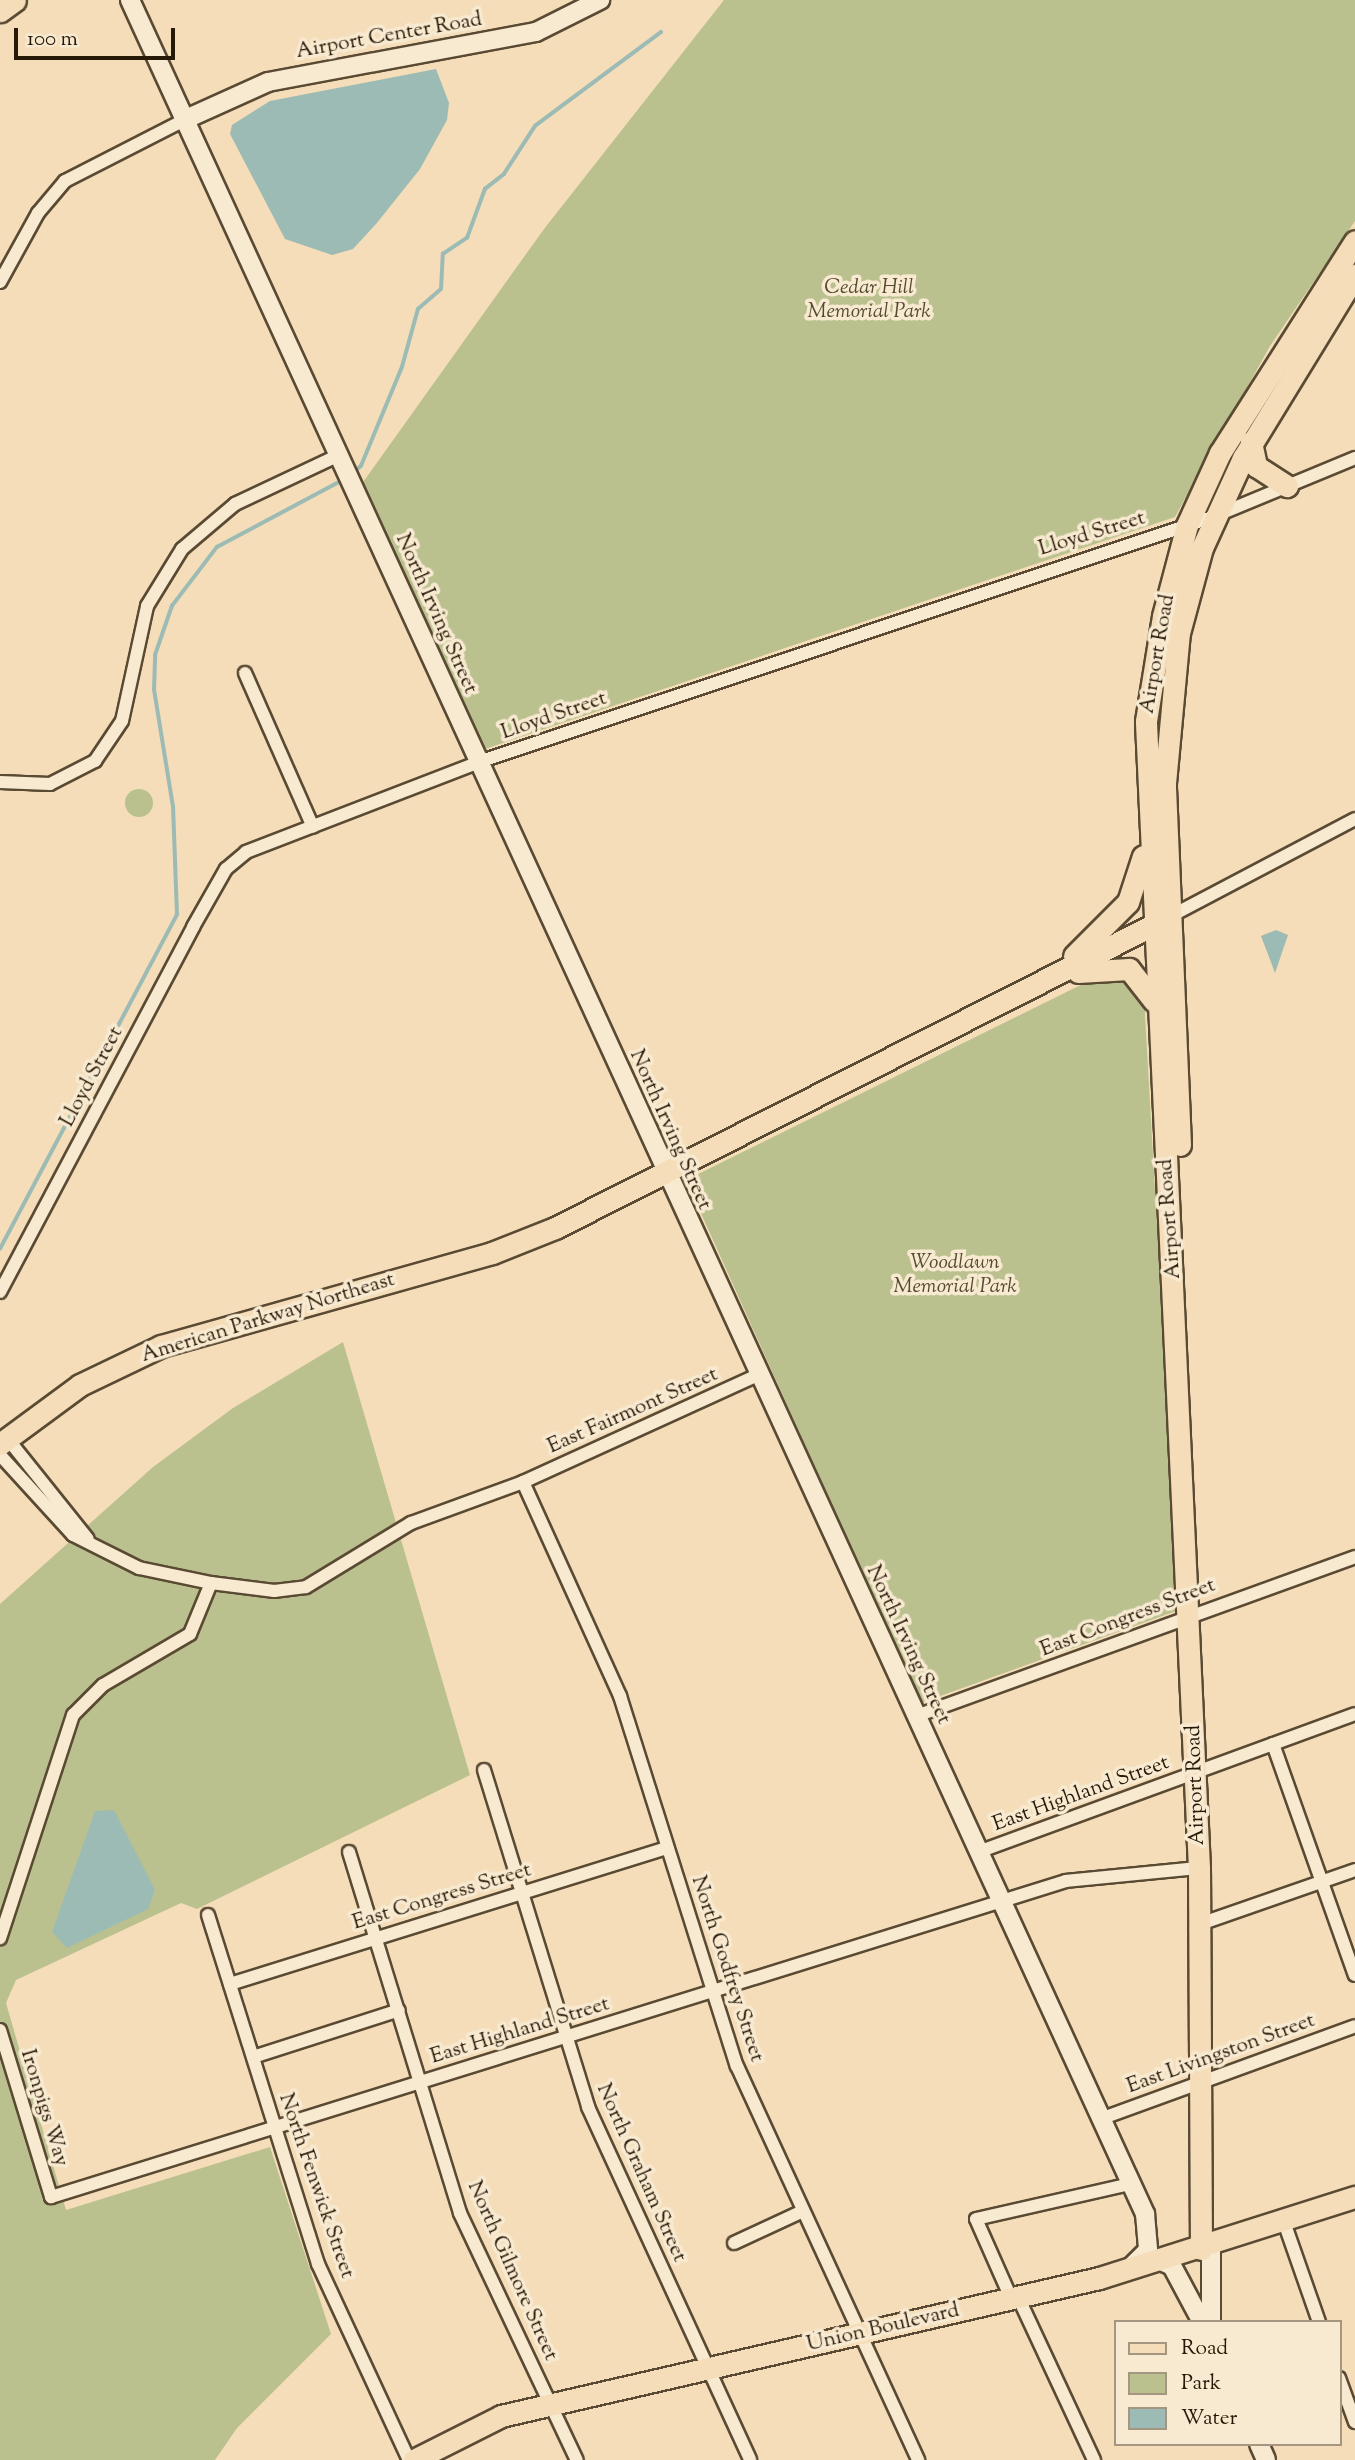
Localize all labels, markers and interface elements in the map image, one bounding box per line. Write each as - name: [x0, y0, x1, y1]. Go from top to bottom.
- street label: Airport Center Road: [294, 7, 484, 65]
- scale bar: [18, 14, 178, 58]
- text: 100 m: [27, 25, 78, 55]
- park label: Cedar Hill Memorial Park: [807, 275, 931, 325]
- street label: Lloyd Street: [1036, 506, 1148, 562]
- street label: North Irving Street: [389, 530, 483, 698]
- street label: Airport Road: [1135, 592, 1181, 716]
- street label: Lloyd Street: [498, 686, 610, 746]
- street label: Lloyd Street: [55, 1023, 129, 1131]
- street label: North Irving Street: [623, 1046, 717, 1214]
- street label: Airport Road: [1153, 1158, 1187, 1280]
- park label: Woodlawn Memorial Park: [893, 1250, 1017, 1300]
- street label: American Parkway Northeast: [138, 1267, 398, 1369]
- street label: East Fairmont Street: [544, 1362, 722, 1460]
- street label: North Irving Street: [860, 1561, 956, 1729]
- street label: East Congress Street: [1037, 1573, 1219, 1663]
- street label: Airport Road: [1181, 1724, 1211, 1846]
- street label: East Highland Street: [989, 1750, 1173, 1838]
- street label: East Congress Street: [350, 1858, 534, 1936]
- street label: North Godfrey Street: [685, 1873, 769, 2065]
- street label: East Highland Street: [428, 1992, 612, 2070]
- street label: East Livingston Street: [1124, 2008, 1318, 2100]
- street label: Ironpigs Way: [14, 2047, 74, 2169]
- street label: North Graham Street: [590, 2080, 692, 2266]
- street label: North Fenwick Street: [273, 2090, 359, 2282]
- street label: North Gilmore Street: [461, 2177, 563, 2365]
- street label: Union Boulevard: [804, 2298, 962, 2358]
- legend: [1114, 2320, 1341, 2446]
- text: Road: [1181, 2334, 1228, 2364]
- text: Park: [1181, 2369, 1221, 2399]
- text: Water: [1181, 2404, 1237, 2434]

